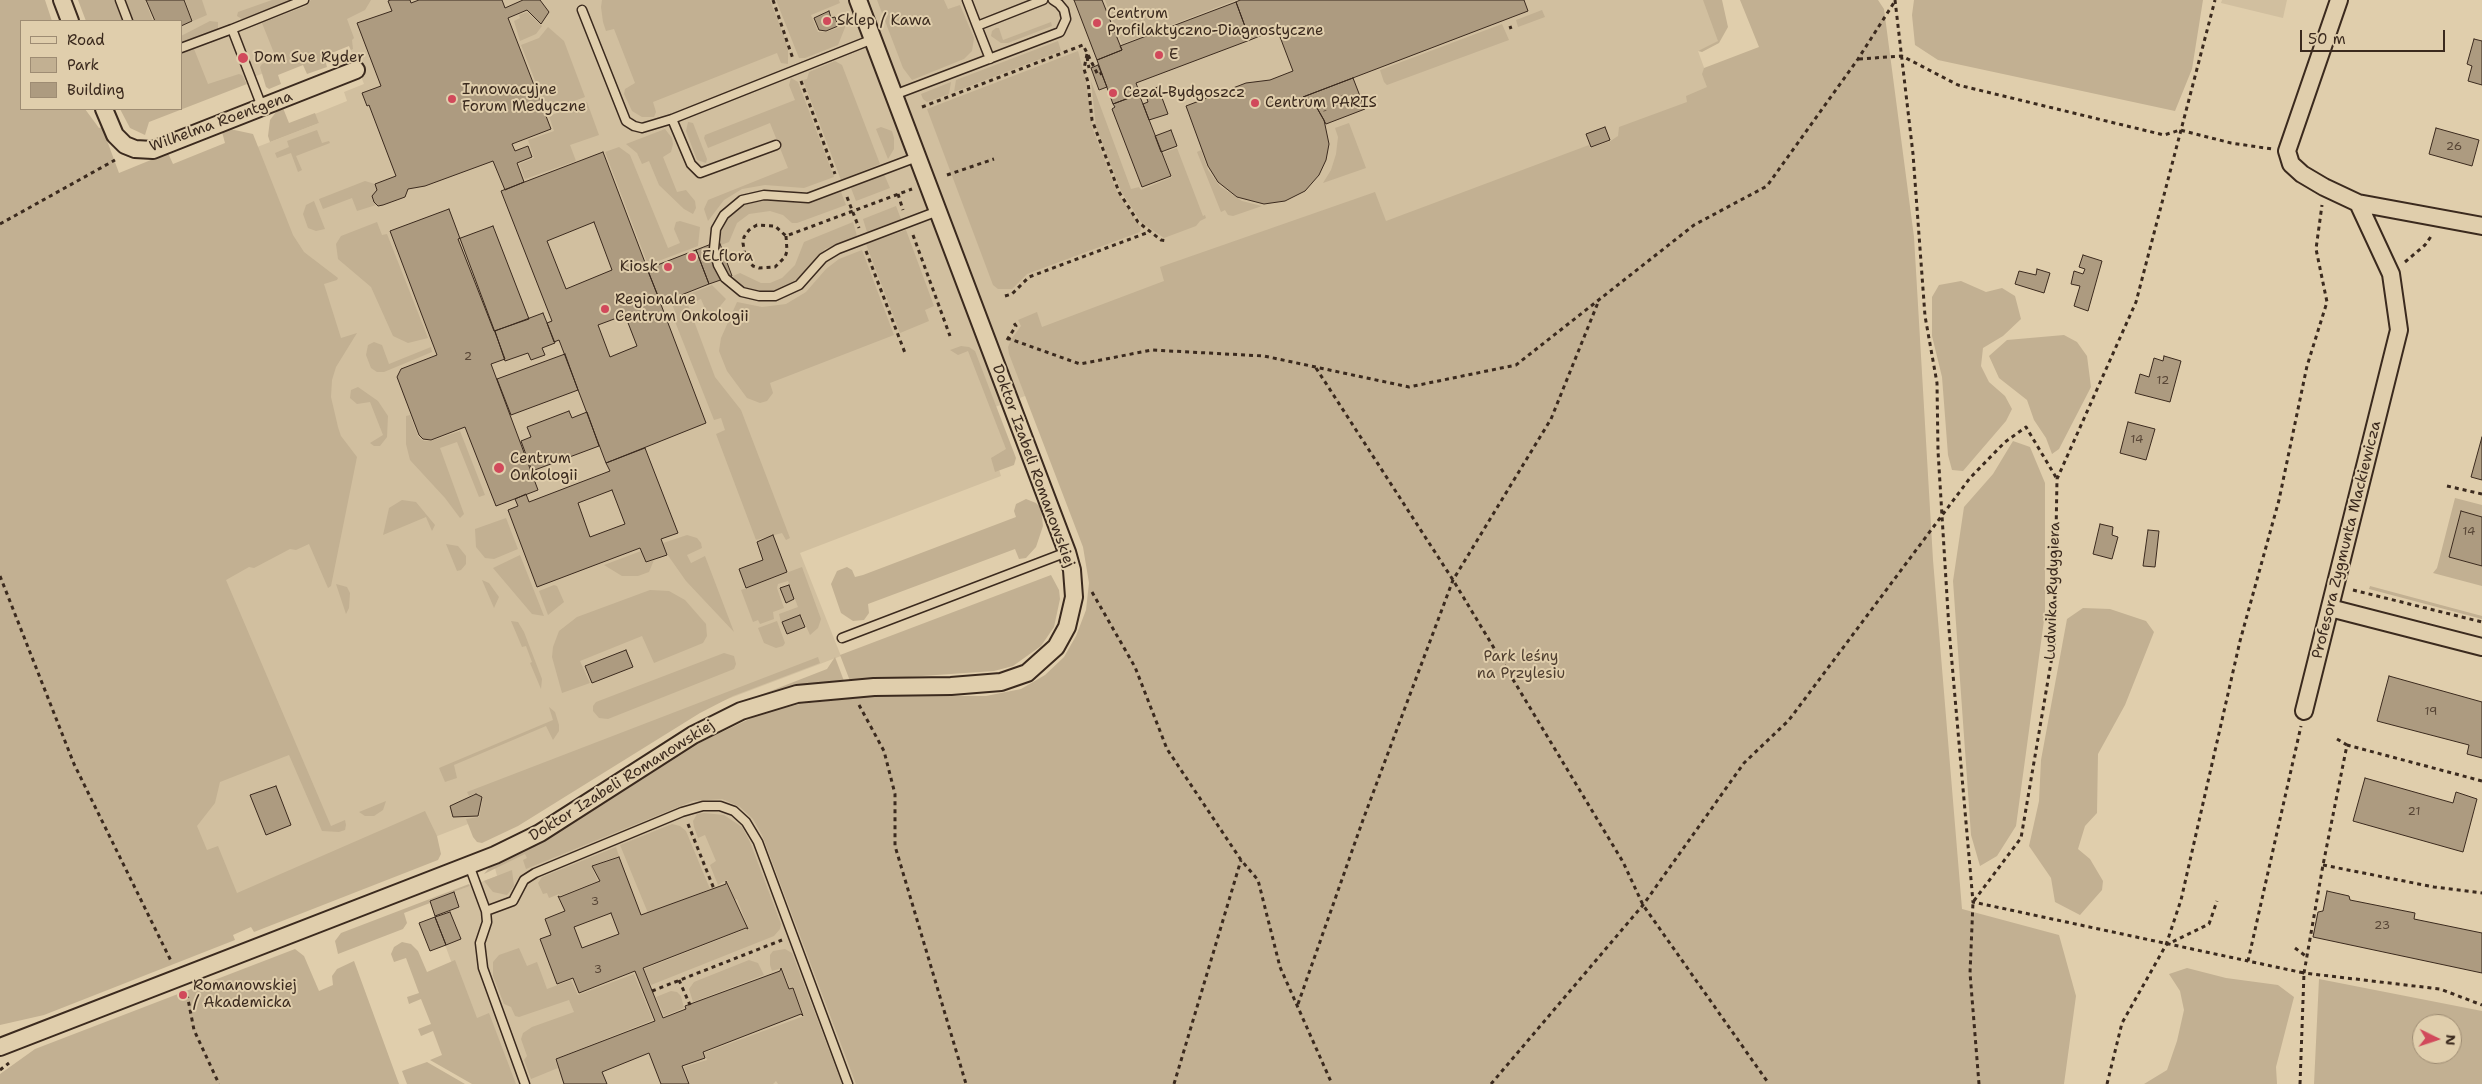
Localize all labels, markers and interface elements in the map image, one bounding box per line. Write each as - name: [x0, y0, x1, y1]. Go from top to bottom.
- place label: Centrum Profilaktyczno-Diagnostyczne: [1107, 5, 1324, 40]
- place label: Sklep / Kawa: [837, 12, 931, 30]
- marker: Sklep / Kawa: [821, 15, 833, 27]
- marker: Centrum Profilaktyczno-Diagnostyczne: [1091, 17, 1103, 29]
- legend: [20, 20, 182, 110]
- scale bar: [2302, 20, 2447, 52]
- text: 50 m: [2308, 29, 2346, 49]
- text: Road: [67, 30, 105, 50]
- place label: E: [1169, 46, 1178, 64]
- place label: Dom Sue Ryder: [254, 49, 364, 67]
- marker: E: [1153, 49, 1165, 61]
- marker: Dom Sue Ryder: [236, 51, 250, 65]
- text: Park: [67, 55, 99, 75]
- text: Building: [67, 80, 124, 100]
- place label: Innowacyjne Forum Medyczne: [462, 81, 586, 116]
- place label: Cezal-Bydgoszcz: [1123, 84, 1245, 102]
- marker: Cezal-Bydgoszcz: [1107, 87, 1119, 99]
- street label: Wilhelma Roentgena: [147, 88, 295, 156]
- marker: Innowacyjne Forum Medyczne: [446, 93, 458, 105]
- place label: Centrum PARIS: [1265, 94, 1377, 112]
- marker: Centrum PARIS: [1249, 97, 1261, 109]
- house number: 26: [2446, 140, 2462, 154]
- place label: ELflora: [702, 248, 753, 266]
- marker: ELflora: [686, 251, 698, 263]
- place label: Kiosk: [620, 258, 658, 276]
- marker: Kiosk: [662, 261, 674, 273]
- place label: Regionalne Centrum Onkologii: [615, 291, 749, 326]
- marker: Regionalne Centrum Onkologii: [599, 303, 611, 315]
- house number: 2: [464, 350, 472, 364]
- street label: Doktor Izabeli Romanowskiej: [988, 362, 1078, 570]
- house number: 12: [2157, 374, 2169, 388]
- street label: Profesora Zygmunta Mackiewicza: [2309, 419, 2385, 661]
- house number: 14: [2131, 433, 2143, 447]
- place label: Centrum Onkologii: [510, 450, 578, 485]
- marker: Centrum Onkologii: [492, 461, 506, 475]
- street label: Ludwika Rydygiera: [2042, 522, 2064, 660]
- house number: 14: [2463, 525, 2475, 539]
- park label: Park leśny na Przylesiu: [1477, 648, 1565, 683]
- house number: 19: [2425, 705, 2437, 719]
- street label: Doktor Izabeli Romanowskiej: [526, 717, 718, 845]
- house number: 21: [2408, 805, 2420, 819]
- house number: 3: [591, 895, 599, 909]
- house number: 23: [2374, 919, 2390, 933]
- house number: 3: [594, 963, 602, 977]
- place label: Romanowskiej / Akademicka: [193, 977, 297, 1012]
- marker: Romanowskiej / Akademicka: [177, 989, 189, 1001]
- north arrow: [2412, 1014, 2462, 1064]
- text: N: [2442, 1034, 2460, 1046]

